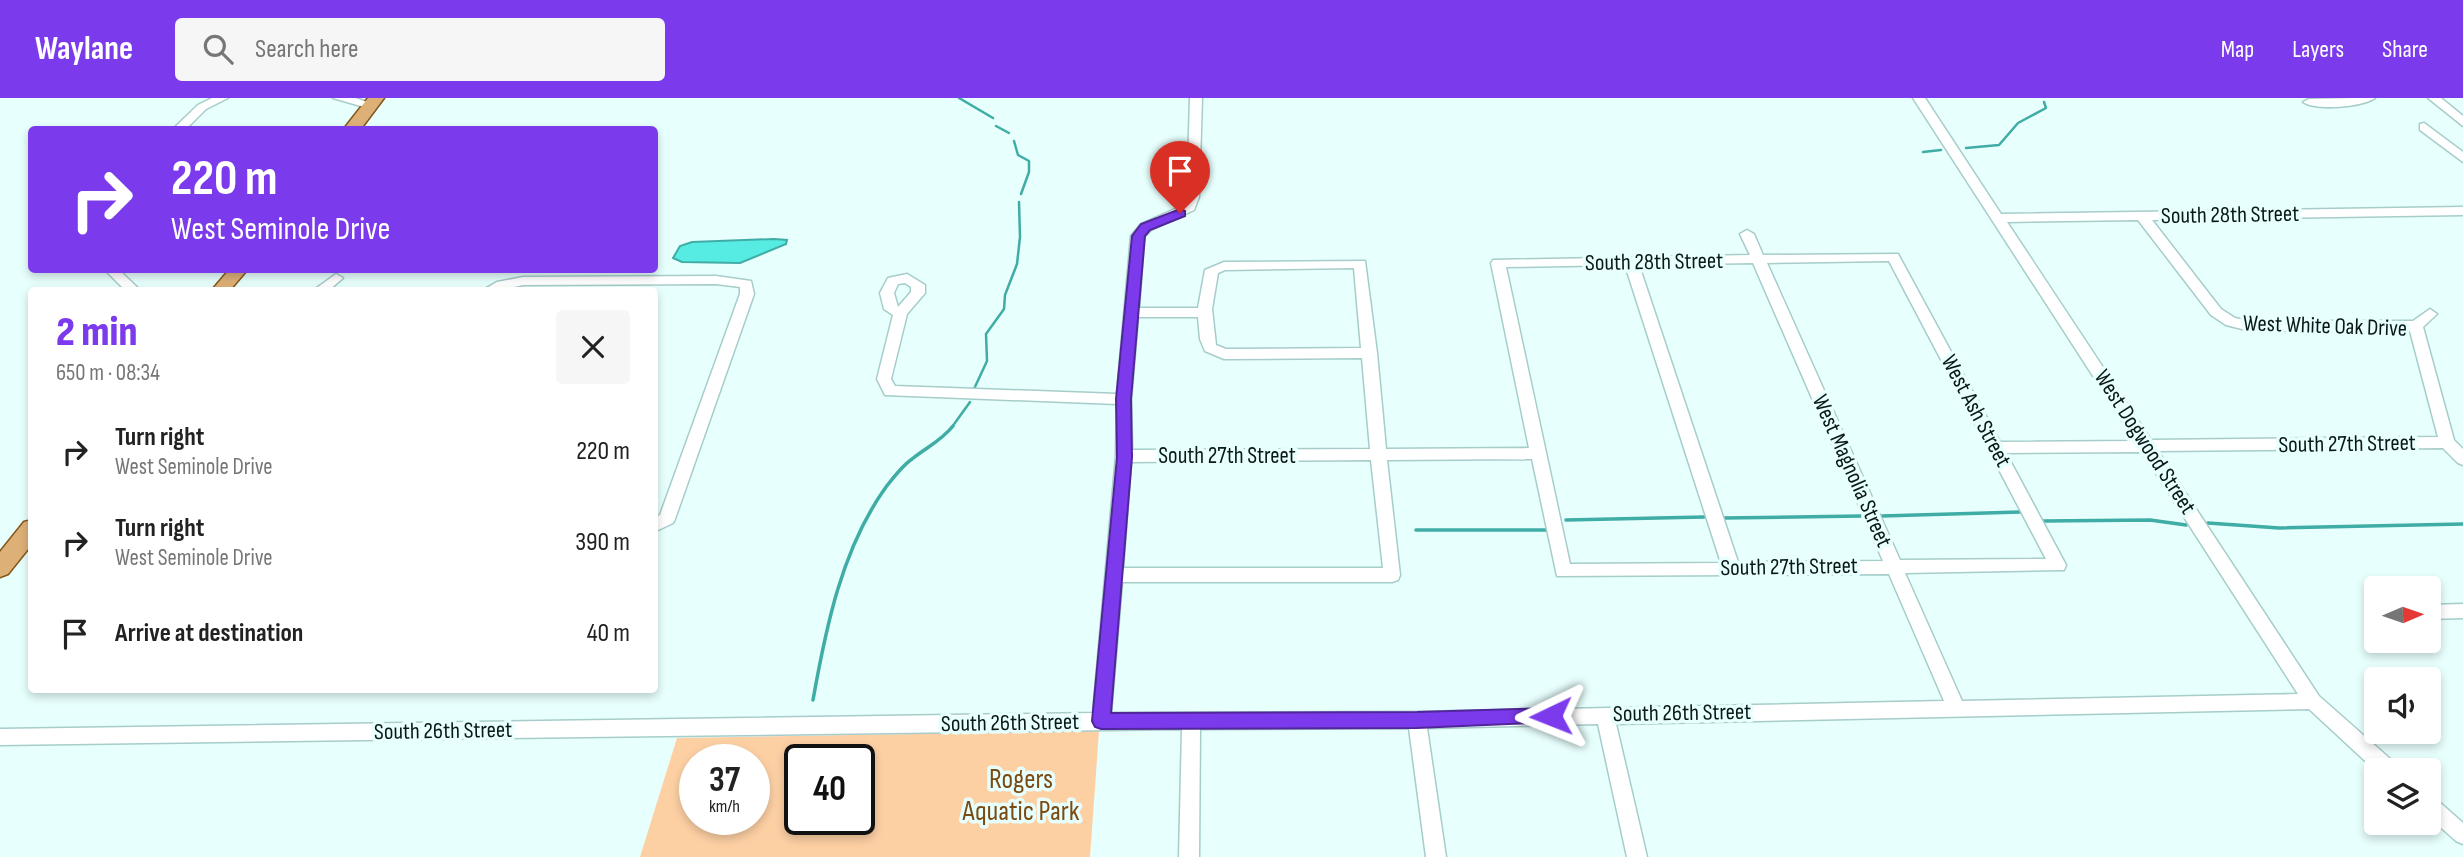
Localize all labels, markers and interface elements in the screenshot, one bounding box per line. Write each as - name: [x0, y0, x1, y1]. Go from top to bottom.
- search box: [175, 18, 665, 81]
- text: Waylane: [35, 29, 133, 69]
- icon: search: [199, 30, 237, 68]
- text: Search here: [255, 34, 358, 65]
- text: Map: [2221, 35, 2254, 64]
- text: Layers: [2292, 35, 2344, 64]
- text: Share: [2382, 35, 2428, 64]
- pin: [1150, 141, 1210, 213]
- text: 220 m: [171, 150, 277, 209]
- icon: arrive: [1161, 152, 1199, 190]
- icon: right: [56, 154, 147, 245]
- street label: South 28th Street: [2161, 200, 2299, 230]
- text: West Seminole Drive: [171, 210, 390, 249]
- street label: South 28th Street: [1585, 247, 1723, 277]
- text: 2 min: [56, 307, 137, 358]
- street label: West White Oak Drive: [2242, 309, 2408, 343]
- button: close: [556, 310, 630, 384]
- street label: West Ash Street: [1935, 350, 2017, 472]
- text: 650 m · 08:34: [56, 359, 160, 387]
- street label: West Dogwood Street: [2088, 365, 2202, 519]
- street label: West Magnolia Street: [1806, 390, 1898, 552]
- text: Turn right: [115, 422, 204, 453]
- street label: South 27th Street: [2278, 429, 2416, 459]
- icon: right: [56, 433, 94, 471]
- text: 220 m: [576, 436, 630, 467]
- street label: South 27th Street: [1158, 442, 1296, 470]
- text: West Seminole Drive: [115, 453, 273, 481]
- text: Turn right: [115, 513, 204, 544]
- icon: right: [56, 524, 94, 562]
- text: 390 m: [575, 527, 630, 558]
- text: West Seminole Drive: [115, 544, 273, 572]
- street label: South 27th Street: [1720, 552, 1858, 582]
- north arrow: [2364, 576, 2441, 653]
- map controls: [2364, 576, 2441, 835]
- icon: arrive: [56, 615, 94, 653]
- text: Arrive at destination: [115, 618, 303, 649]
- text: 40 m: [587, 618, 630, 649]
- button: sound: [2364, 667, 2441, 744]
- position arrow: [1514, 679, 1588, 753]
- street label: South 26th Street: [1613, 698, 1751, 728]
- street label: South 26th Street: [941, 708, 1079, 738]
- street label: South 26th Street: [374, 716, 512, 746]
- speed limit sign: 40: [784, 744, 875, 835]
- button: layers: [2364, 758, 2441, 835]
- text: 37: [709, 759, 740, 802]
- park label: Rogers Aquatic Park: [962, 763, 1080, 828]
- text: km/h: [709, 796, 740, 817]

